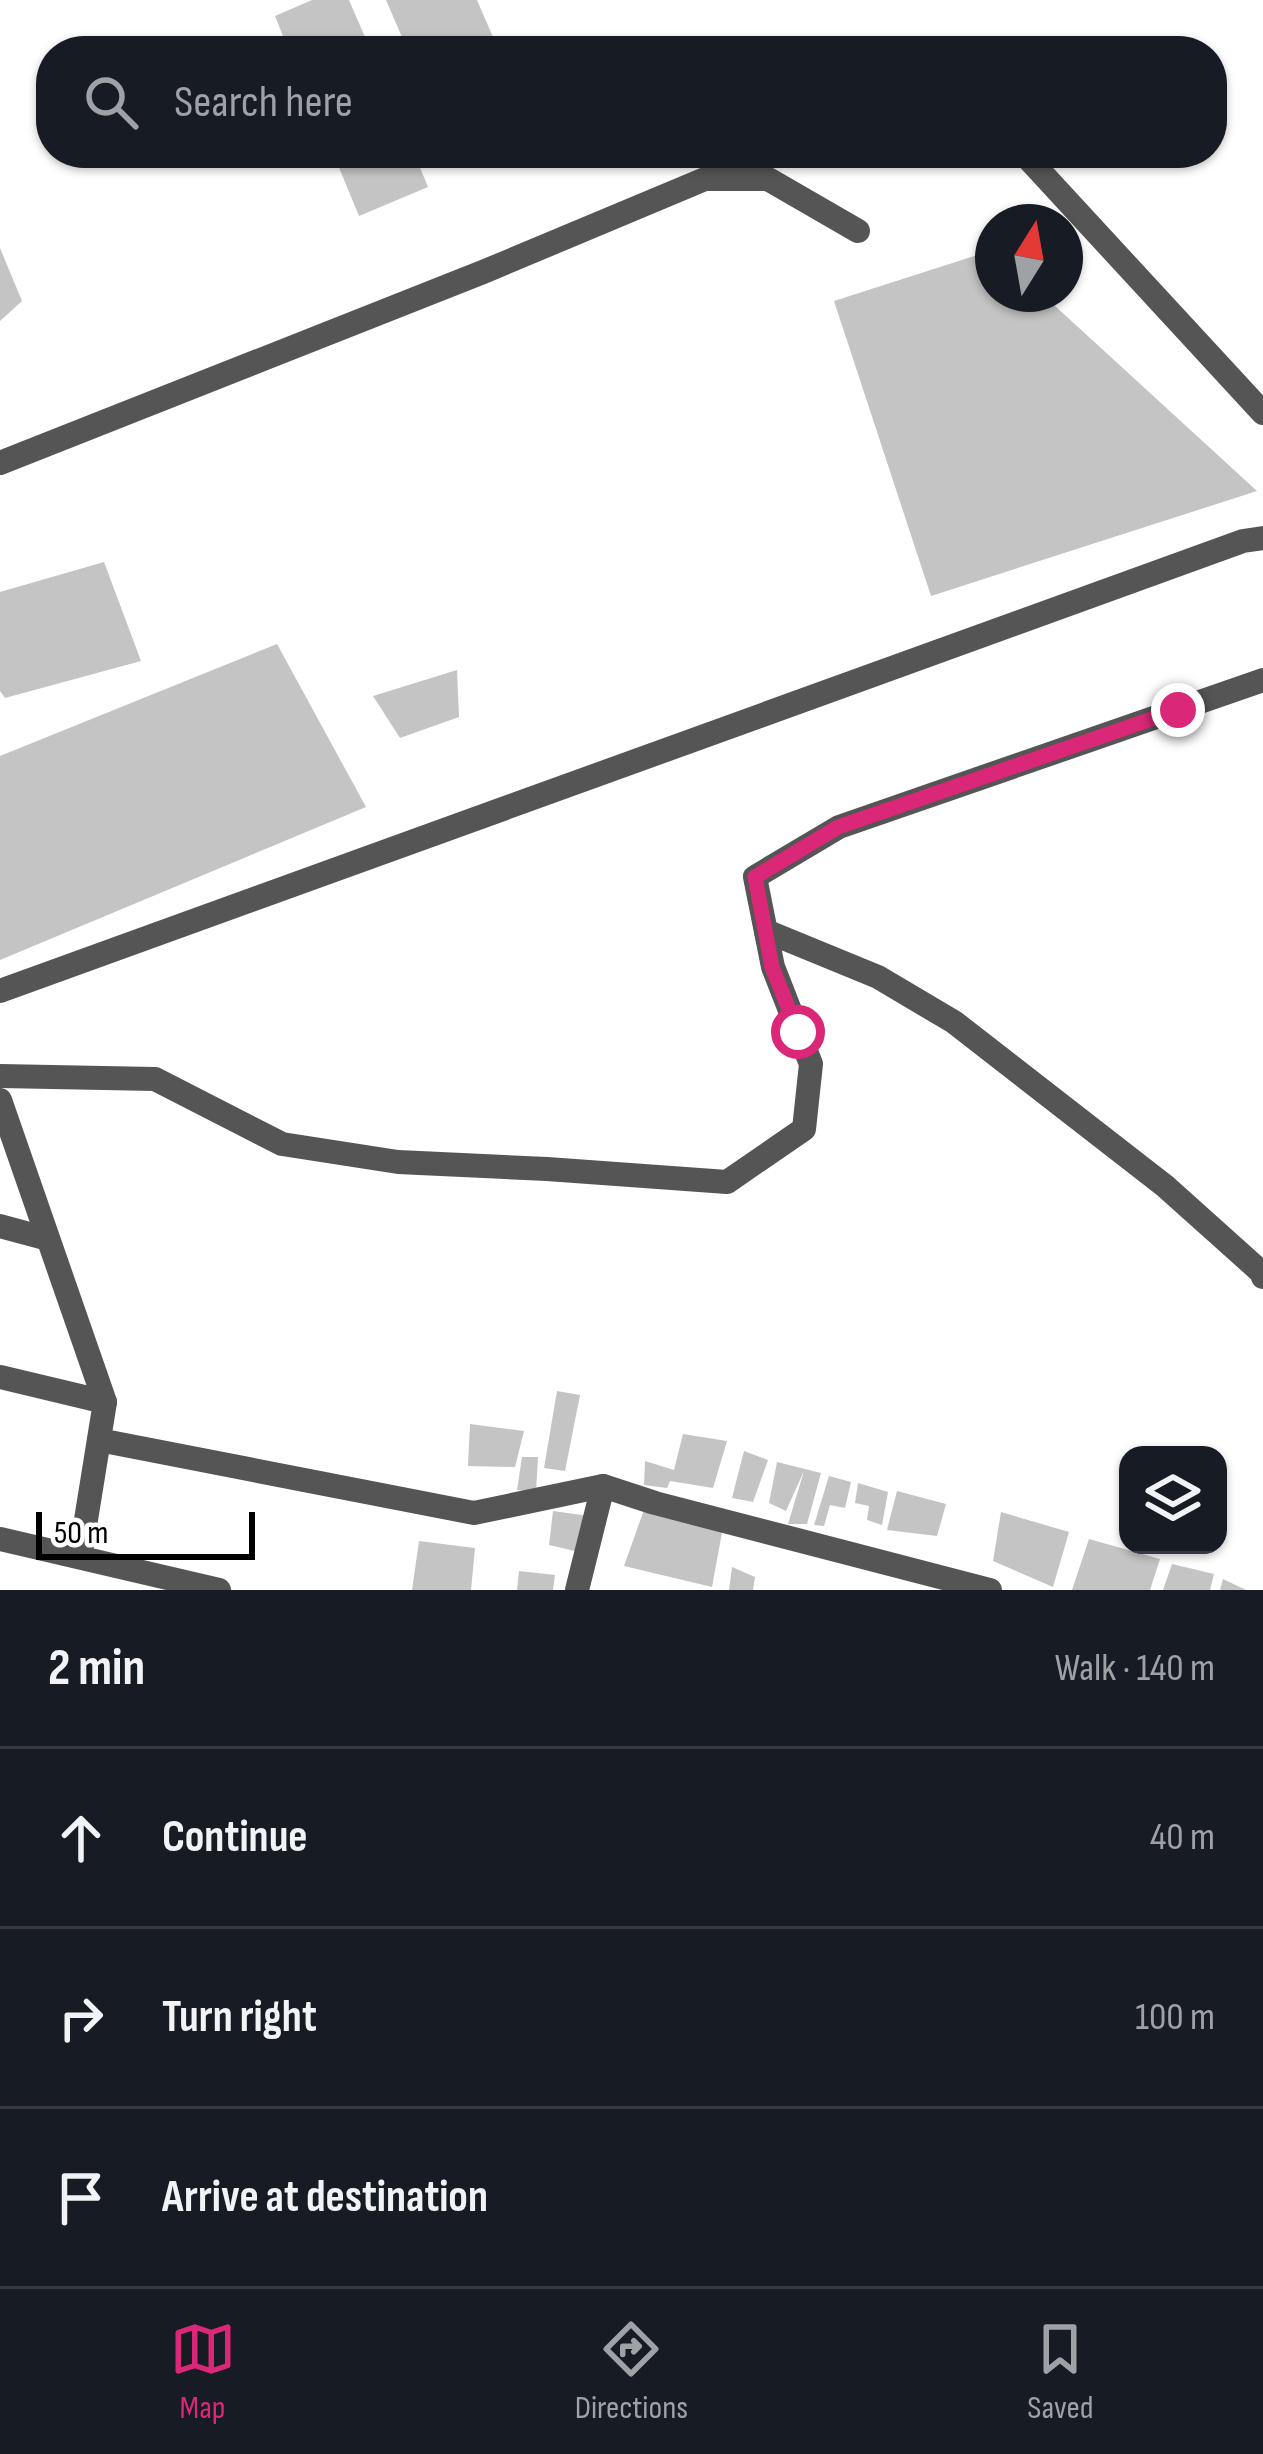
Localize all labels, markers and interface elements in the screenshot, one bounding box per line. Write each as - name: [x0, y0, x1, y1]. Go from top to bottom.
- search box: [36, 36, 1227, 168]
- icon: search: [78, 69, 144, 135]
- text: Search here: [174, 75, 353, 130]
- north arrow: [975, 204, 1083, 312]
- route end: [1151, 683, 1205, 737]
- route start: [771, 1005, 825, 1059]
- map controls: [1119, 1446, 1227, 1554]
- button: layers: [1119, 1446, 1227, 1554]
- scale bar: [36, 1506, 255, 1559]
- text: 50 m: [54, 1513, 108, 1553]
- text: 2 min: [48, 1638, 145, 1699]
- text: Walk · 140 m: [1055, 1645, 1215, 1692]
- icon: ahead: [48, 1805, 114, 1871]
- text: Continue: [162, 1810, 308, 1865]
- text: 40 m: [1150, 1814, 1215, 1861]
- icon: right: [48, 1985, 114, 2051]
- text: Turn right: [162, 1990, 317, 2045]
- text: 100 m: [1135, 1994, 1215, 2041]
- icon: arrive: [48, 2165, 114, 2231]
- text: Arrive at destination: [162, 2170, 488, 2225]
- tab: Map: [170, 2316, 236, 2428]
- tab: Directions: [575, 2316, 688, 2428]
- tab: Saved: [1027, 2316, 1093, 2428]

